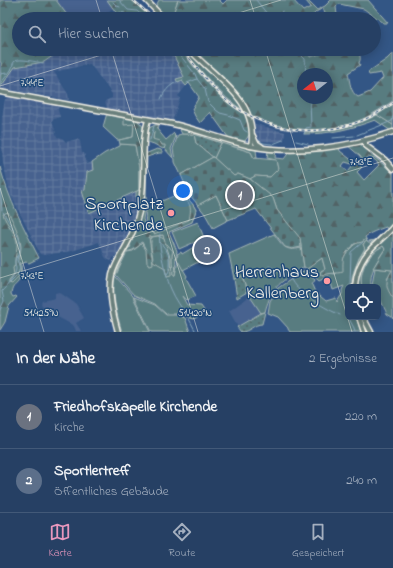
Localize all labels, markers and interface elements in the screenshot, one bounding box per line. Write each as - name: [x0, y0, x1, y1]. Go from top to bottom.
- search box: [12, 12, 381, 56]
- icon: search: [26, 23, 48, 45]
- text: Hier suchen: [58, 23, 129, 45]
- north arrow: [297, 68, 333, 104]
- text: 7.44°E: [20, 76, 44, 91]
- text: 7.43°E: [349, 155, 373, 170]
- pin: 1: [227, 180, 253, 210]
- your location: [173, 181, 193, 201]
- place label: Sportplatz Kirchende: [85, 192, 164, 239]
- marker: Sportplatz Kirchende: [166, 208, 176, 218]
- pin: 2: [194, 235, 220, 265]
- place label: Herrenhaus Kallenberg: [235, 260, 319, 308]
- text: 7.43°E: [20, 269, 44, 284]
- marker: Herrenhaus Kallenberg: [322, 276, 332, 286]
- map controls: [345, 284, 381, 320]
- button: locate: [345, 284, 381, 320]
- text: 51.425°N: [23, 306, 59, 321]
- text: 51.420°N: [178, 306, 212, 321]
- text: In der Nähe: [16, 346, 95, 371]
- text: 2 Ergebnisse: [309, 349, 377, 368]
- text: Friedhofskapelle Kirchende: [54, 396, 217, 418]
- text: 1: [27, 407, 31, 426]
- text: 220 m: [345, 407, 377, 426]
- text: Kirche: [54, 418, 84, 437]
- text: Sportlertreff: [54, 460, 130, 482]
- text: 2: [26, 471, 32, 490]
- text: 240 m: [346, 471, 377, 490]
- text: Öffentliches Gebäude: [54, 482, 169, 501]
- tab: Karte: [48, 521, 72, 561]
- tab: Route: [169, 521, 195, 561]
- tab: Gespeichert: [292, 521, 345, 561]

